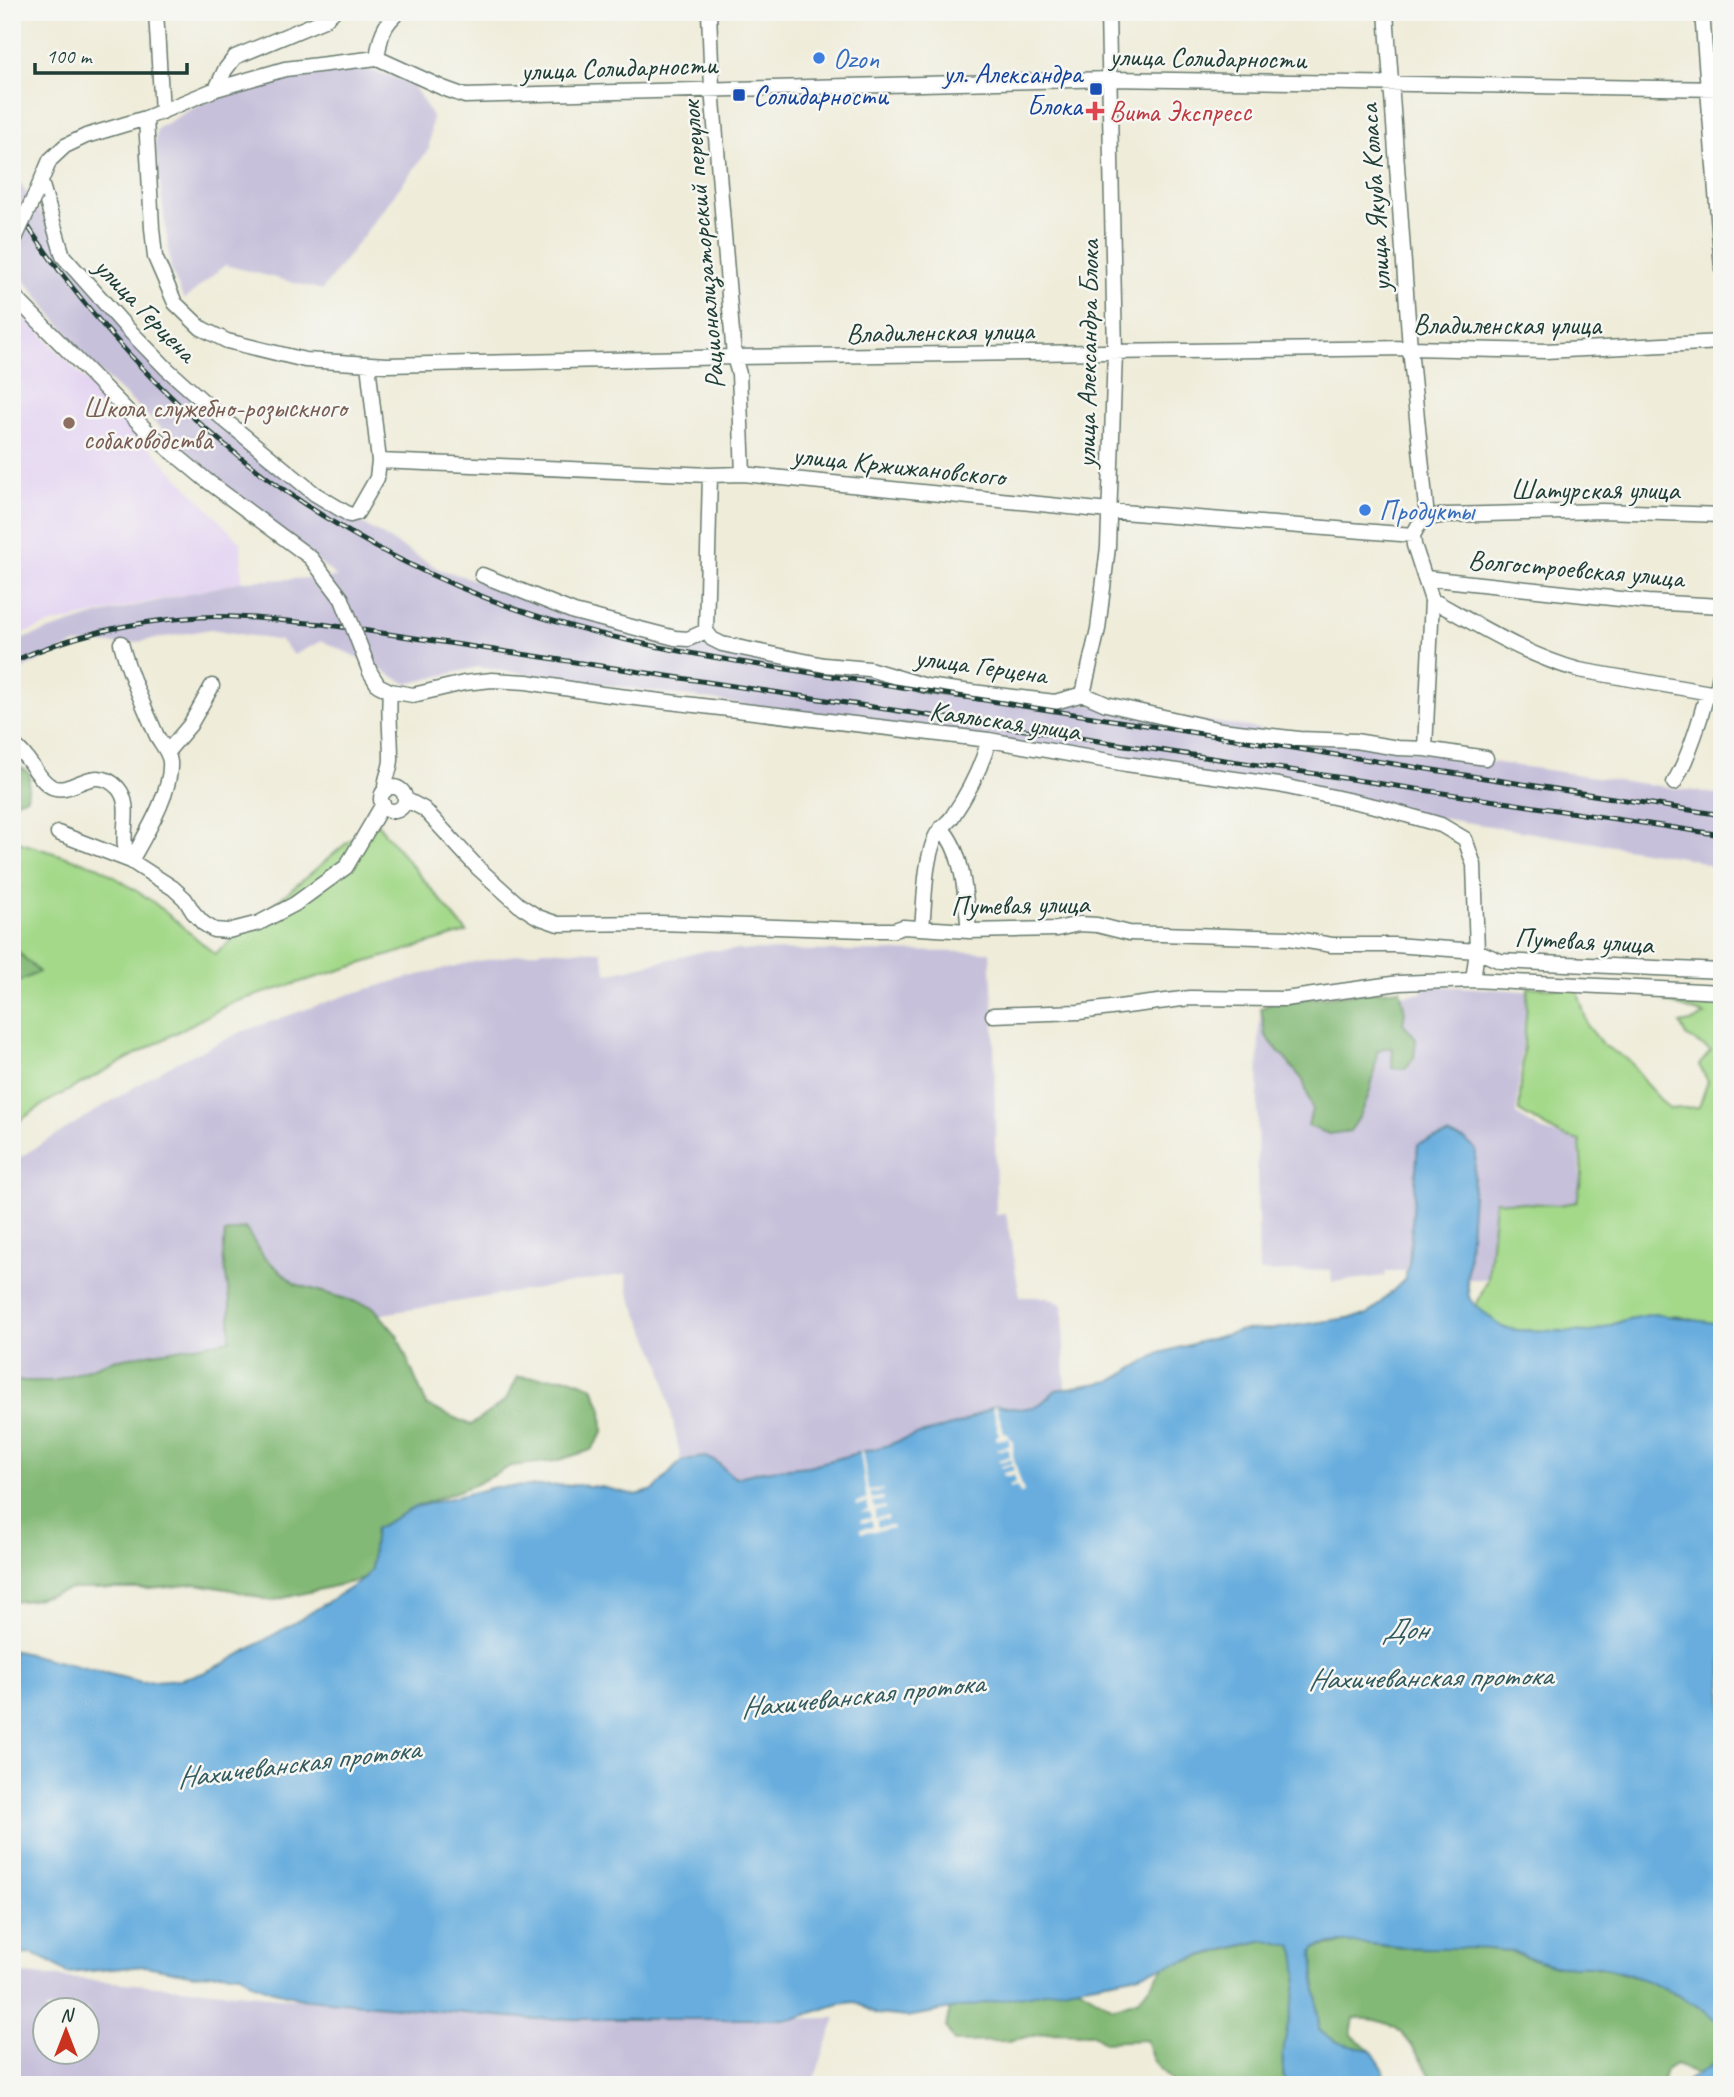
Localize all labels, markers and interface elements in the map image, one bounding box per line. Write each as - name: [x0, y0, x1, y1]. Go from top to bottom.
- scale bar: [35, 32, 187, 76]
- street label: улица Солидарности: [1107, 38, 1308, 77]
- place label: Ozon: [833, 41, 879, 76]
- text: 100 m: [46, 43, 93, 69]
- street label: улица Солидарности: [518, 47, 720, 88]
- marker: Ozon: [811, 50, 827, 66]
- place label: ул. Александра Блока: [941, 56, 1085, 123]
- place label: Солидарности: [753, 78, 890, 113]
- marker: ул. Александра Блока: [1088, 81, 1104, 97]
- marker: Солидарности: [731, 87, 747, 103]
- place label: Вита Экспресс: [1109, 94, 1253, 129]
- street label: Рационализаторский переулок: [672, 97, 734, 391]
- street label: улица Якуба Коласа: [1350, 101, 1399, 295]
- marker: Вита Экспресс: [1087, 103, 1103, 119]
- street label: улица Александра Блока: [1068, 238, 1107, 470]
- street label: улица Герцена: [86, 248, 206, 371]
- street label: Владиленская улица: [1413, 307, 1603, 342]
- street label: Владиленская улица: [846, 312, 1036, 351]
- place label: Школа служебно-розыскного собаководства: [83, 390, 350, 457]
- marker: Школа служебно-розыскного собаководства: [61, 415, 77, 431]
- street label: улица Кржижановского: [789, 437, 1010, 494]
- street label: Шатурская улица: [1511, 472, 1681, 507]
- place label: Продукты: [1379, 493, 1476, 528]
- marker: Продукты: [1357, 502, 1373, 518]
- street label: Волгостроевская улица: [1467, 542, 1688, 596]
- street label: улица Герцена: [911, 639, 1052, 692]
- street label: Каяльская улица: [927, 693, 1084, 749]
- street label: Путевая улица: [950, 886, 1091, 923]
- street label: Путевая улица: [1514, 919, 1656, 962]
- water label: Дон: [1382, 1610, 1432, 1648]
- water label: Нахичеванская протока: [1308, 1656, 1556, 1698]
- water label: Нахичеванская протока: [739, 1663, 989, 1727]
- water label: Нахичеванская протока: [174, 1729, 425, 1797]
- north arrow: [32, 1996, 102, 2066]
- text: N: [60, 2003, 75, 2027]

